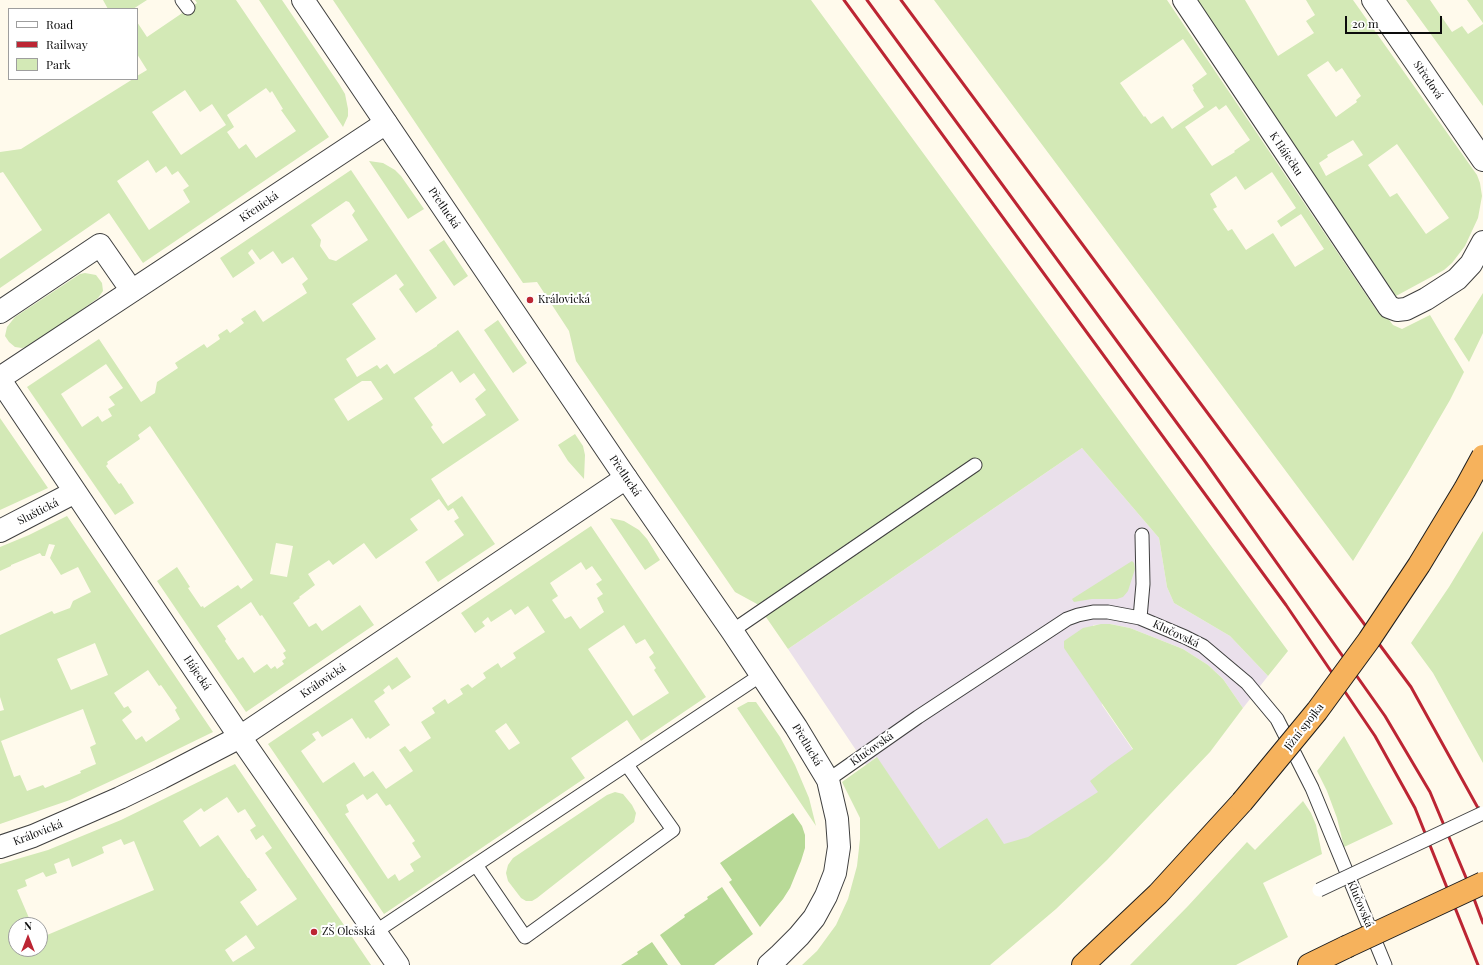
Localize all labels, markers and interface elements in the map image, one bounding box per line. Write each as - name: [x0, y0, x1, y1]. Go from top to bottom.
- legend: [8, 8, 138, 80]
- scale bar: [1347, 8, 1444, 34]
- text: 20 m: [1352, 15, 1379, 31]
- text: Road: [46, 16, 73, 32]
- text: Railway: [46, 36, 88, 52]
- text: Park: [46, 56, 71, 72]
- street label: Středová: [1410, 58, 1446, 102]
- street label: K Háječku: [1267, 130, 1305, 178]
- street label: Přetlucká: [425, 185, 463, 231]
- street label: Křenická: [237, 189, 281, 225]
- place label: Královická: [538, 293, 590, 307]
- marker: Královická: [525, 295, 535, 305]
- street label: Přetlucká: [606, 453, 644, 499]
- street label: Sluštická: [15, 496, 61, 528]
- street label: Klučovská: [1151, 618, 1201, 650]
- street label: Hájecká: [181, 653, 213, 693]
- street label: Královická: [298, 661, 348, 701]
- street label: Jižní spojka: [1281, 701, 1327, 753]
- street label: Přetlucká: [789, 722, 825, 768]
- street label: Klučovská: [848, 729, 896, 769]
- street label: Královická: [11, 818, 65, 848]
- street label: Klučovská: [1344, 879, 1376, 929]
- north arrow: [8, 917, 48, 957]
- text: N: [24, 918, 32, 933]
- place label: ZŠ Olešská: [322, 925, 375, 939]
- marker: ZŠ Olešská: [309, 927, 319, 937]

